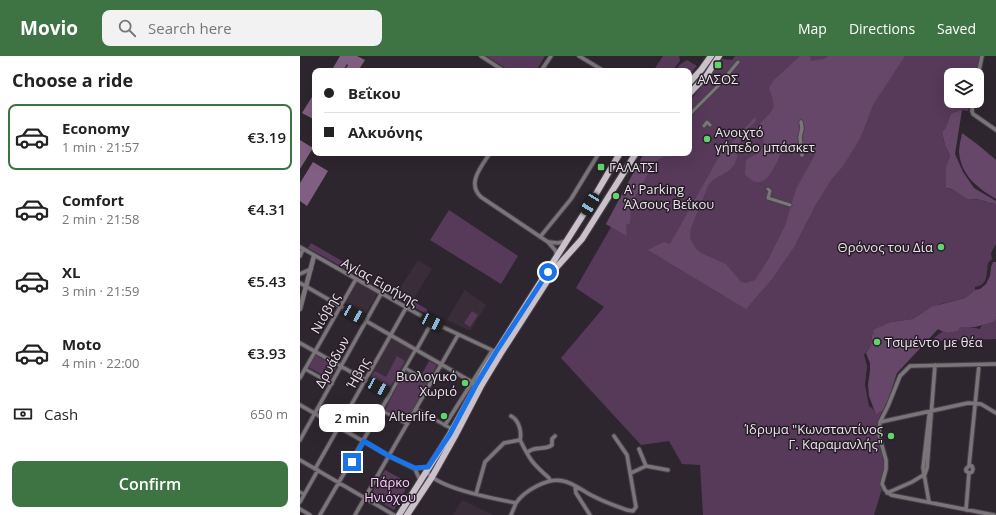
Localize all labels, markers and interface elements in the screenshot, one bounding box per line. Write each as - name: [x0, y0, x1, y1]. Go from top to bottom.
- search box: [102, 10, 382, 46]
- text: Movio: [20, 15, 78, 41]
- icon: search: [116, 17, 138, 39]
- text: Search here: [148, 18, 232, 38]
- text: Map: [798, 19, 827, 38]
- text: Directions: [849, 19, 915, 38]
- text: Saved: [937, 19, 976, 38]
- marker: ΑΛΣΟΣ: [713, 60, 723, 70]
- text: Choose a ride: [12, 68, 133, 92]
- map controls: [944, 68, 984, 108]
- button: layers: [944, 68, 984, 108]
- place label: ΑΛΣΟΣ: [698, 70, 739, 88]
- text: Βεΐκου: [348, 83, 401, 103]
- text: Economy: [62, 118, 130, 138]
- icon: car: [14, 119, 50, 155]
- text: Αλκυόνης: [348, 122, 422, 142]
- place label: Ανοιχτό γήπεδο μπάσκετ: [715, 123, 815, 156]
- text: €3.19: [248, 127, 286, 147]
- marker: Ανοιχτό γήπεδο μπάσκετ: [702, 134, 712, 144]
- text: 1 min · 21:57: [62, 138, 139, 156]
- place label: ΓΑΛΑΤΣΙ: [609, 158, 658, 176]
- marker: ΓΑΛΑΤΣΙ: [596, 162, 606, 172]
- place label: Α' Parking Άλσους Βεΐκου: [624, 180, 714, 213]
- text: Comfort: [62, 190, 124, 210]
- icon: car: [14, 191, 50, 227]
- car: [579, 191, 601, 217]
- marker: Α' Parking Άλσους Βεΐκου: [611, 191, 621, 201]
- text: €4.31: [248, 199, 286, 219]
- text: 2 min · 21:58: [62, 210, 139, 228]
- place label: Θρόνος του Δία: [838, 238, 933, 256]
- marker: Θρόνος του Δία: [936, 242, 946, 252]
- street label: Αγίας Ειρήνης: [338, 253, 422, 311]
- text: XL: [62, 262, 80, 282]
- icon: car: [14, 263, 50, 299]
- route start: [539, 263, 557, 281]
- text: €5.43: [248, 271, 286, 291]
- text: 3 min · 21:59: [62, 282, 139, 300]
- street label: Νιόβης: [306, 289, 344, 337]
- car: [341, 303, 367, 325]
- car: [419, 311, 445, 333]
- street label: Δρυάδων: [311, 333, 353, 391]
- place label: Τσιμέντο με θέα: [885, 333, 983, 351]
- text: Moto: [62, 334, 101, 354]
- icon: car: [14, 335, 50, 371]
- marker: Τσιμέντο με θέα: [872, 337, 882, 347]
- text: €3.93: [248, 343, 286, 363]
- text: 4 min · 22:00: [62, 354, 139, 372]
- street label: Ήβης: [342, 354, 374, 393]
- place label: Βιολογικό Χωριό: [396, 367, 457, 400]
- car: [365, 376, 391, 398]
- marker: Βιολογικό Χωριό: [460, 378, 470, 388]
- icon: cash: [12, 403, 34, 425]
- text: Cash: [44, 404, 78, 424]
- callout: 2 min: [319, 404, 385, 432]
- text: 650 m: [250, 405, 288, 423]
- place label: Alterlife: [389, 407, 436, 425]
- text: 2 min: [334, 409, 370, 427]
- marker: Alterlife: [439, 411, 449, 421]
- place label: Ίδρυμα "Κωνσταντίνος Γ. Καραμανλής": [743, 420, 883, 453]
- marker: Ίδρυμα "Κωνσταντίνος Γ. Καραμανλής": [886, 431, 896, 441]
- route end: [343, 453, 361, 471]
- button: Confirm: [12, 461, 288, 507]
- park label: Πάρκο Ηνιόχου: [364, 473, 416, 506]

